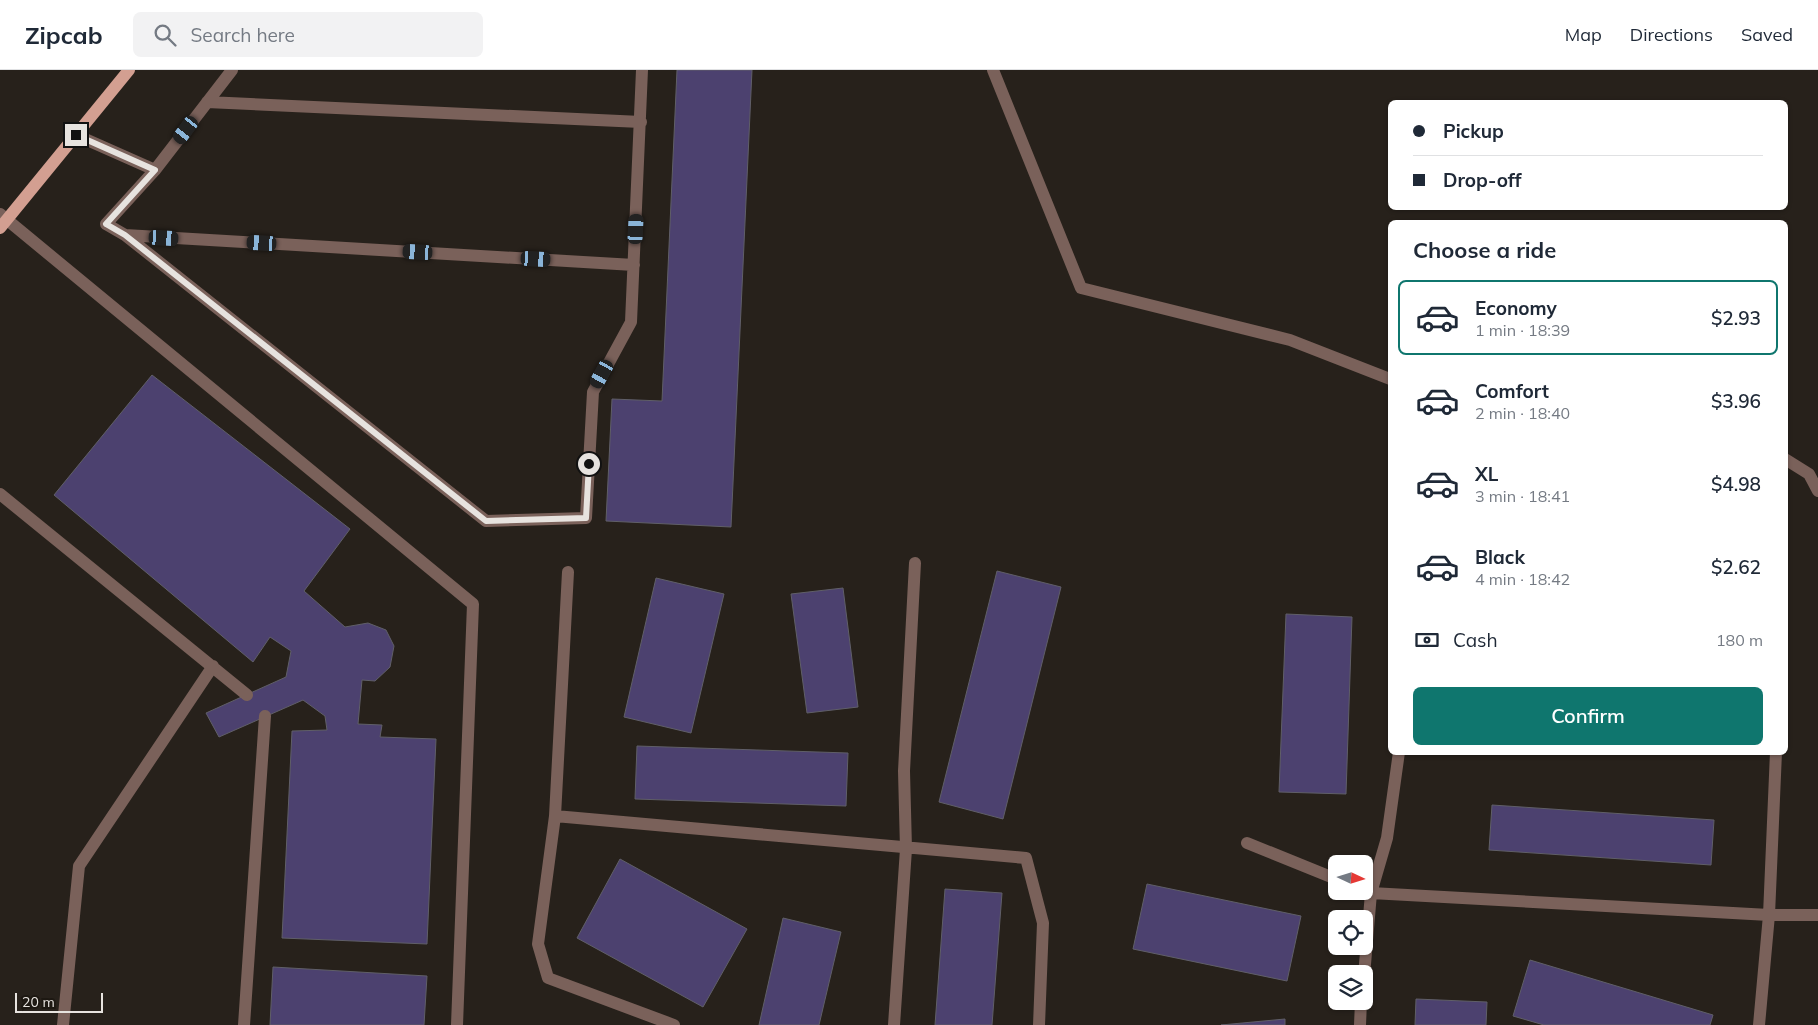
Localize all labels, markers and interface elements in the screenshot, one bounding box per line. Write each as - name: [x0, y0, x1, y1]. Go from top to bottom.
- search box: [133, 12, 483, 57]
- text: Zipcab: [25, 20, 103, 50]
- icon: search: [151, 21, 179, 49]
- text: Search here: [191, 23, 295, 47]
- text: Map: [1565, 23, 1602, 46]
- text: Directions: [1630, 23, 1713, 46]
- text: Saved: [1741, 23, 1793, 46]
- car: [170, 114, 201, 146]
- text: Pickup: [1443, 119, 1504, 143]
- route end: [65, 124, 87, 146]
- text: Drop-off: [1443, 168, 1521, 192]
- car: [627, 214, 644, 244]
- car: [148, 230, 179, 246]
- car: [246, 235, 277, 251]
- text: Choose a ride: [1413, 236, 1556, 264]
- car: [402, 244, 433, 260]
- car: [520, 251, 551, 267]
- icon: car: [1415, 295, 1460, 340]
- text: Economy: [1475, 296, 1557, 320]
- text: $2.93: [1711, 306, 1761, 330]
- text: 1 min · 18:39: [1475, 320, 1570, 340]
- car: [588, 357, 615, 391]
- icon: car: [1415, 378, 1460, 423]
- text: Comfort: [1475, 379, 1549, 403]
- text: $3.96: [1711, 389, 1761, 413]
- text: 2 min · 18:40: [1475, 403, 1570, 423]
- route start: [578, 453, 600, 475]
- icon: car: [1415, 461, 1460, 506]
- text: XL: [1475, 462, 1498, 486]
- text: $4.98: [1711, 472, 1761, 496]
- text: 3 min · 18:41: [1475, 486, 1570, 506]
- icon: car: [1415, 544, 1460, 589]
- text: Black: [1475, 545, 1525, 569]
- text: $2.62: [1711, 555, 1761, 579]
- text: 4 min · 18:42: [1475, 569, 1570, 589]
- icon: cash: [1413, 626, 1441, 654]
- text: Cash: [1453, 628, 1498, 652]
- text: 180 m: [1716, 630, 1763, 650]
- button: Confirm: [1413, 687, 1763, 745]
- north arrow: [1328, 855, 1372, 900]
- map controls: [1328, 855, 1373, 1010]
- button: locate: [1328, 910, 1373, 955]
- button: layers: [1328, 965, 1373, 1010]
- scale bar: [15, 990, 102, 1013]
- text: 20 m: [22, 993, 55, 1011]

